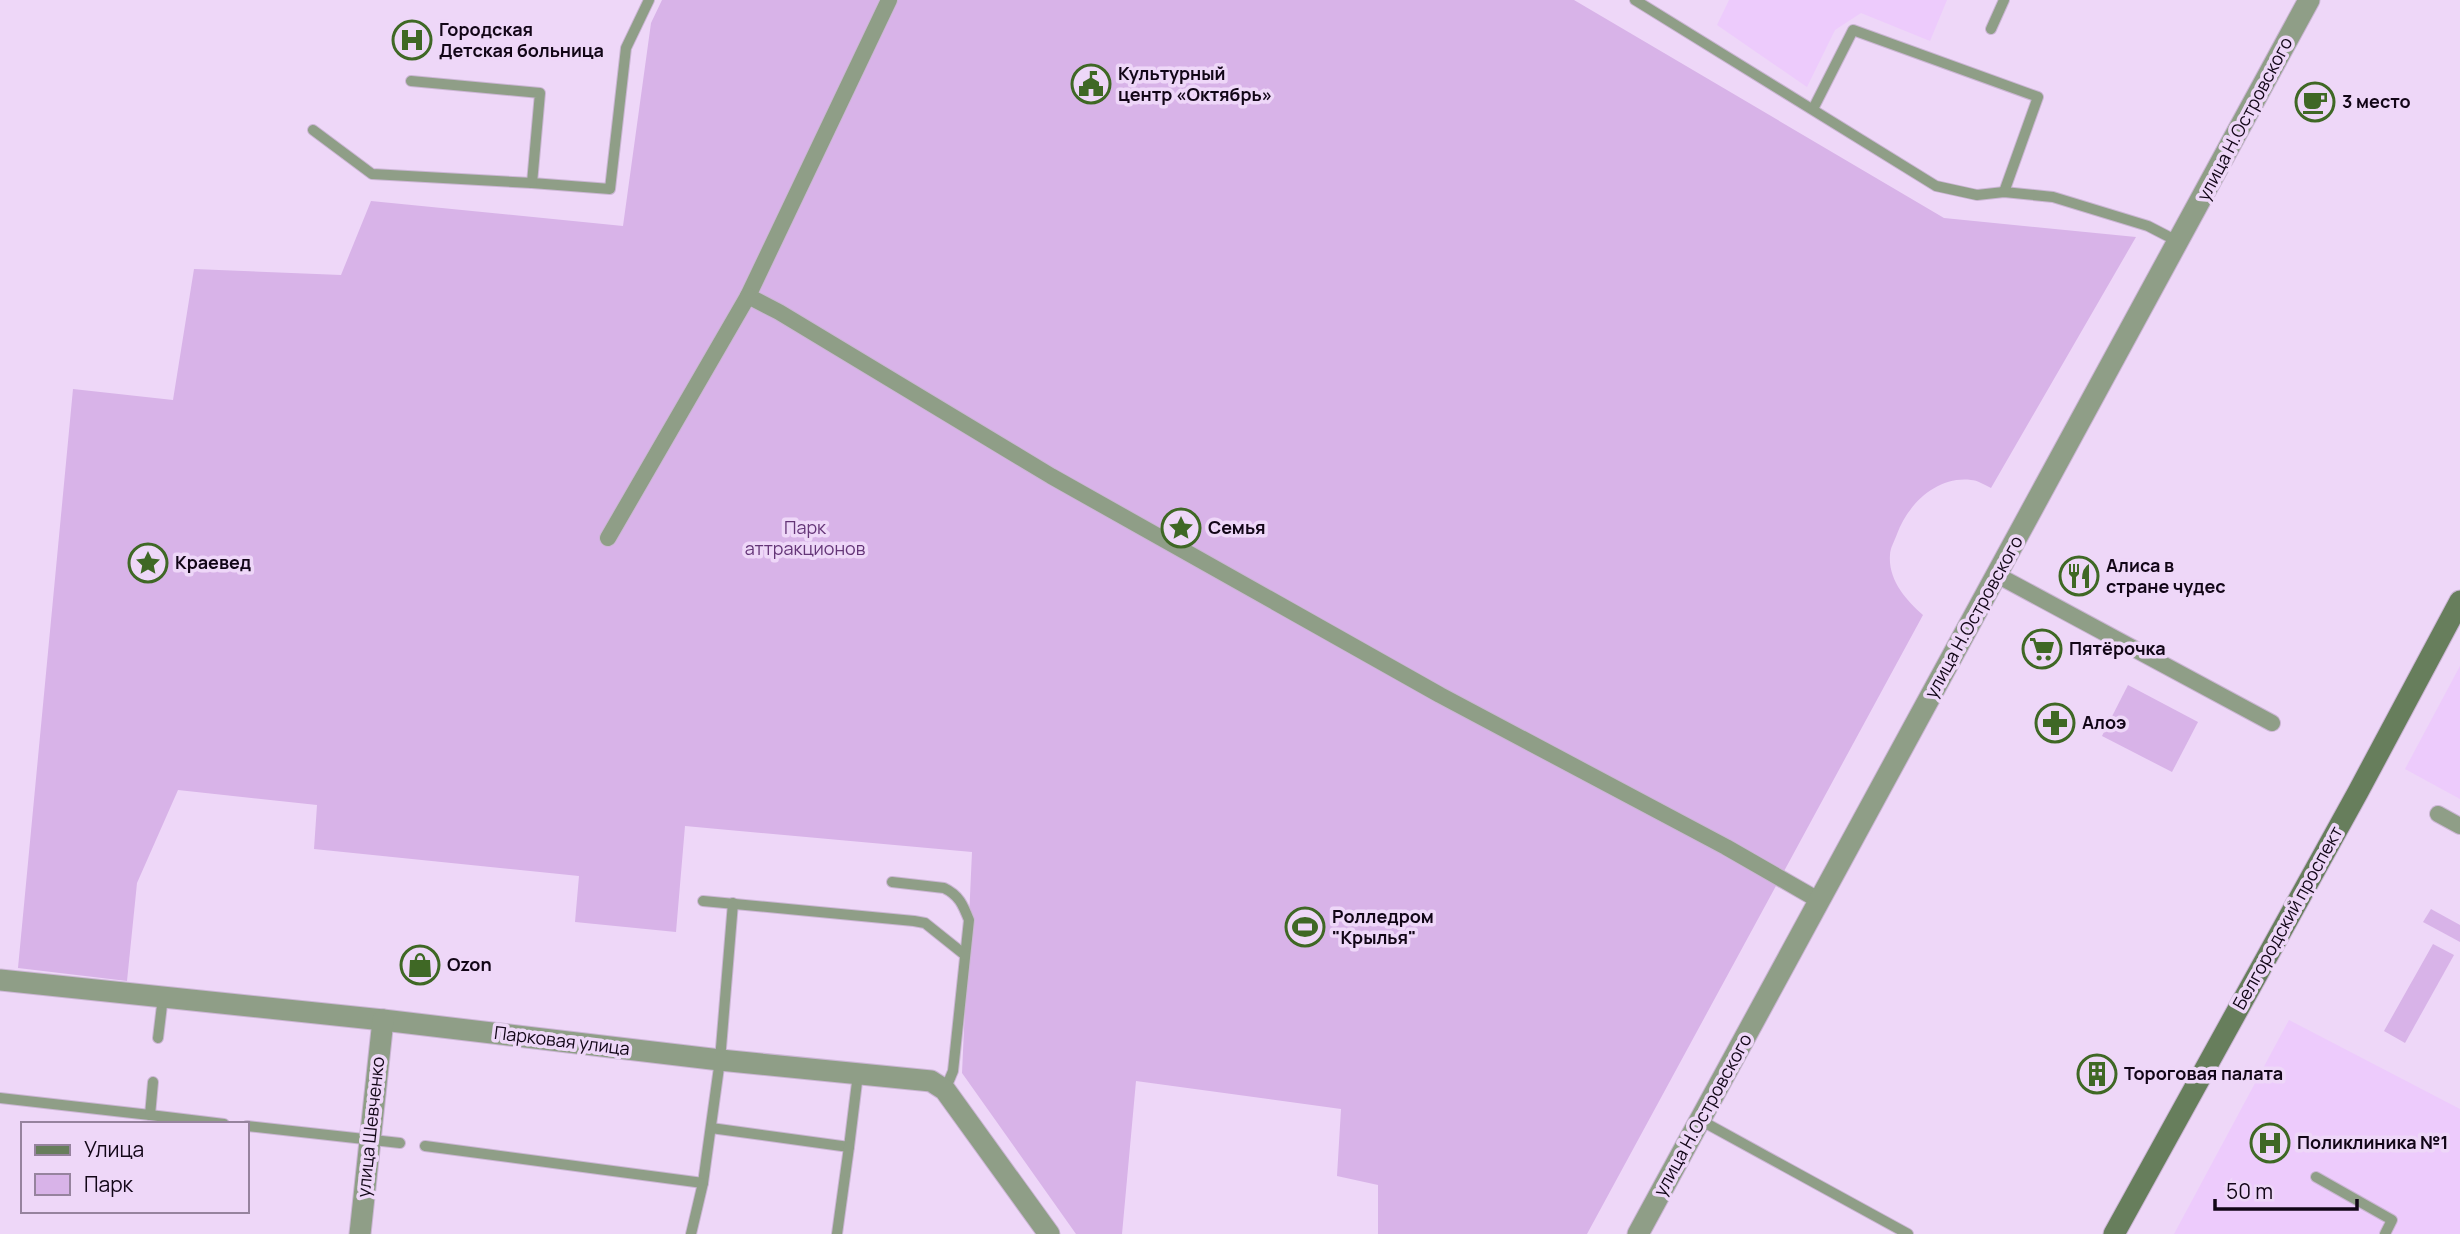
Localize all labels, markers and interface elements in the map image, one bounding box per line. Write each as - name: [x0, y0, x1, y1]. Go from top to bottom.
- place label: Городская Детская больница: [439, 17, 604, 62]
- hospital icon: Городская Детская больница: [391, 19, 433, 61]
- street label: улица Н.Островского: [2191, 32, 2298, 205]
- place label: Культурный центр «Октябрь»: [1118, 61, 1272, 106]
- public building icon: Культурный центр «Октябрь»: [1070, 63, 1112, 105]
- cafe icon: 3 место: [2294, 81, 2336, 123]
- place label: 3 место: [2342, 89, 2411, 113]
- place icon: Семья: [1160, 507, 1202, 549]
- park label: Парк аттракционов: [745, 515, 866, 560]
- place label: Семья: [1208, 515, 1266, 539]
- street label: улица Н.Островского: [1918, 531, 2028, 702]
- place icon: Краевед: [127, 542, 169, 584]
- place label: Краевед: [175, 550, 251, 574]
- place label: Алиса в стране чудес: [2106, 553, 2226, 598]
- restaurant icon: Алиса в стране чудес: [2058, 555, 2100, 597]
- supermarket icon: Пятёрочка: [2021, 628, 2063, 670]
- place label: Пятёрочка: [2069, 636, 2166, 660]
- pharmacy icon: Алоэ: [2034, 702, 2076, 744]
- place label: Алоэ: [2082, 710, 2126, 734]
- street label: Белгородский проспект: [2227, 822, 2348, 1013]
- place label: Ролледром "Крылья": [1332, 904, 1434, 949]
- sports icon: Ролледром "Крылья": [1284, 906, 1326, 948]
- shop icon: Ozon: [399, 944, 441, 986]
- place label: Ozon: [447, 952, 492, 976]
- street label: Парковая улица: [493, 1020, 631, 1060]
- street label: улица Н.Островского: [1647, 1029, 1757, 1200]
- building icon: Тороговая палата: [2076, 1053, 2118, 1095]
- street label: улица Шевченко: [351, 1055, 389, 1198]
- place label: Тороговая палата: [2124, 1061, 2283, 1085]
- legend: [21, 1122, 248, 1213]
- hospital icon: Поликлиника №1: [2249, 1122, 2291, 1164]
- place label: Поликлиника №1: [2297, 1130, 2448, 1154]
- text: Улица: [84, 1135, 144, 1163]
- scale bar: [2215, 1168, 2357, 1212]
- text: Парк: [84, 1170, 134, 1198]
- text: 50 m: [2226, 1177, 2273, 1205]

